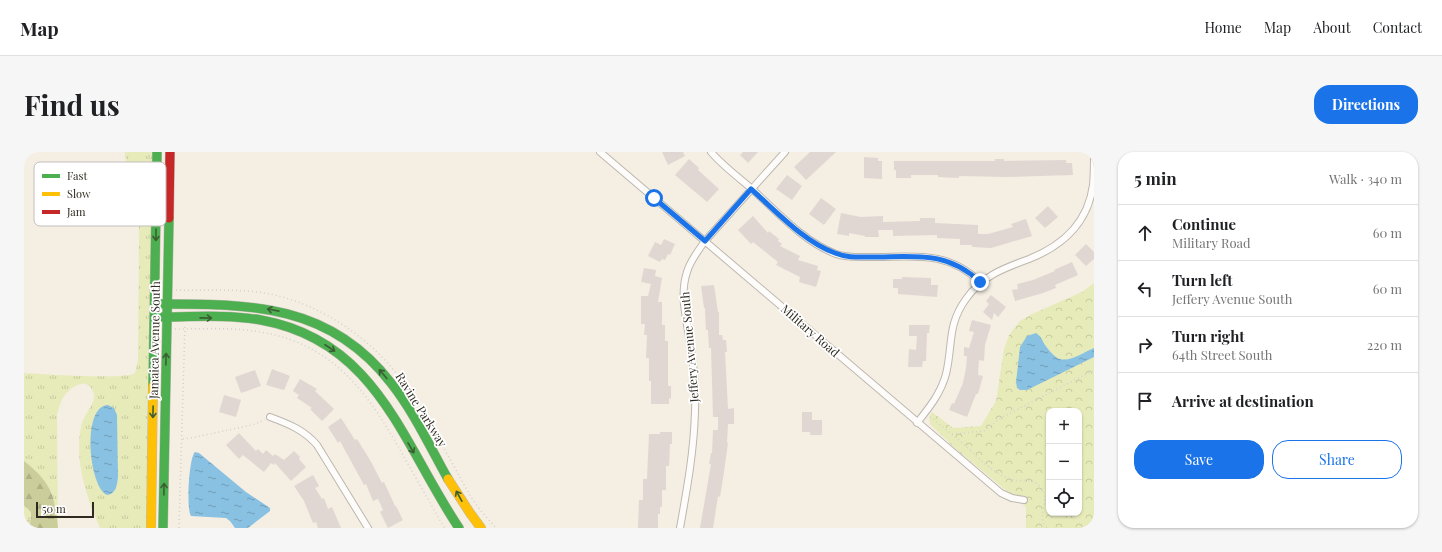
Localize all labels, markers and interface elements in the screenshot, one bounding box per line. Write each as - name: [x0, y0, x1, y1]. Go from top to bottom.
- text: Map: [20, 15, 59, 41]
- text: Home: [1204, 18, 1242, 37]
- text: Map: [1264, 18, 1291, 37]
- text: About: [1313, 18, 1351, 37]
- text: Contact: [1373, 18, 1422, 37]
- button: Directions: [1314, 85, 1418, 124]
- text: Find us: [24, 86, 120, 123]
- legend: [34, 162, 166, 226]
- text: 5 min: [1134, 167, 1177, 189]
- text: Fast: [67, 168, 87, 183]
- text: Walk · 340 m: [1329, 170, 1402, 187]
- text: Slow: [67, 186, 91, 201]
- route start: [645, 189, 663, 207]
- text: Jam: [66, 204, 86, 219]
- text: Continue: [1172, 214, 1236, 234]
- icon: ahead: [1134, 222, 1156, 244]
- text: 60 m: [1373, 224, 1402, 241]
- one-way arrow: [152, 228, 160, 241]
- text: Military Road: [1172, 234, 1251, 251]
- text: Turn left: [1172, 270, 1233, 290]
- route end: [971, 273, 989, 291]
- icon: left: [1134, 278, 1156, 300]
- text: 60 m: [1373, 280, 1402, 297]
- street label: Jamaica Avenue South: [145, 281, 163, 400]
- text: Jeffery Avenue South: [1172, 290, 1292, 307]
- street label: Jeffery Avenue South: [676, 291, 702, 404]
- street label: Military Road: [778, 300, 843, 360]
- one-way arrow: [267, 305, 280, 313]
- one-way arrow: [199, 314, 212, 322]
- text: Turn right: [1172, 326, 1245, 346]
- icon: right: [1134, 334, 1156, 356]
- text: 220 m: [1367, 336, 1402, 353]
- one-way arrow: [325, 343, 336, 352]
- text: 64th Street South: [1172, 346, 1273, 363]
- one-way arrow: [163, 353, 170, 366]
- one-way arrow: [379, 368, 388, 379]
- street label: Ravine Parkway: [393, 369, 451, 450]
- icon: arrive: [1134, 390, 1156, 412]
- text: Arrive at destination: [1172, 391, 1314, 411]
- one-way arrow: [149, 405, 157, 418]
- map controls: [1046, 408, 1082, 516]
- button: +: [1046, 408, 1082, 444]
- button: Save: [1134, 440, 1264, 479]
- button: Share: [1272, 440, 1402, 479]
- one-way arrow: [407, 441, 415, 453]
- button: −: [1046, 444, 1082, 480]
- button: locate: [1046, 480, 1082, 516]
- one-way arrow: [160, 483, 168, 496]
- one-way arrow: [454, 490, 462, 502]
- scale bar: [36, 500, 94, 519]
- text: 50 m: [42, 501, 66, 516]

